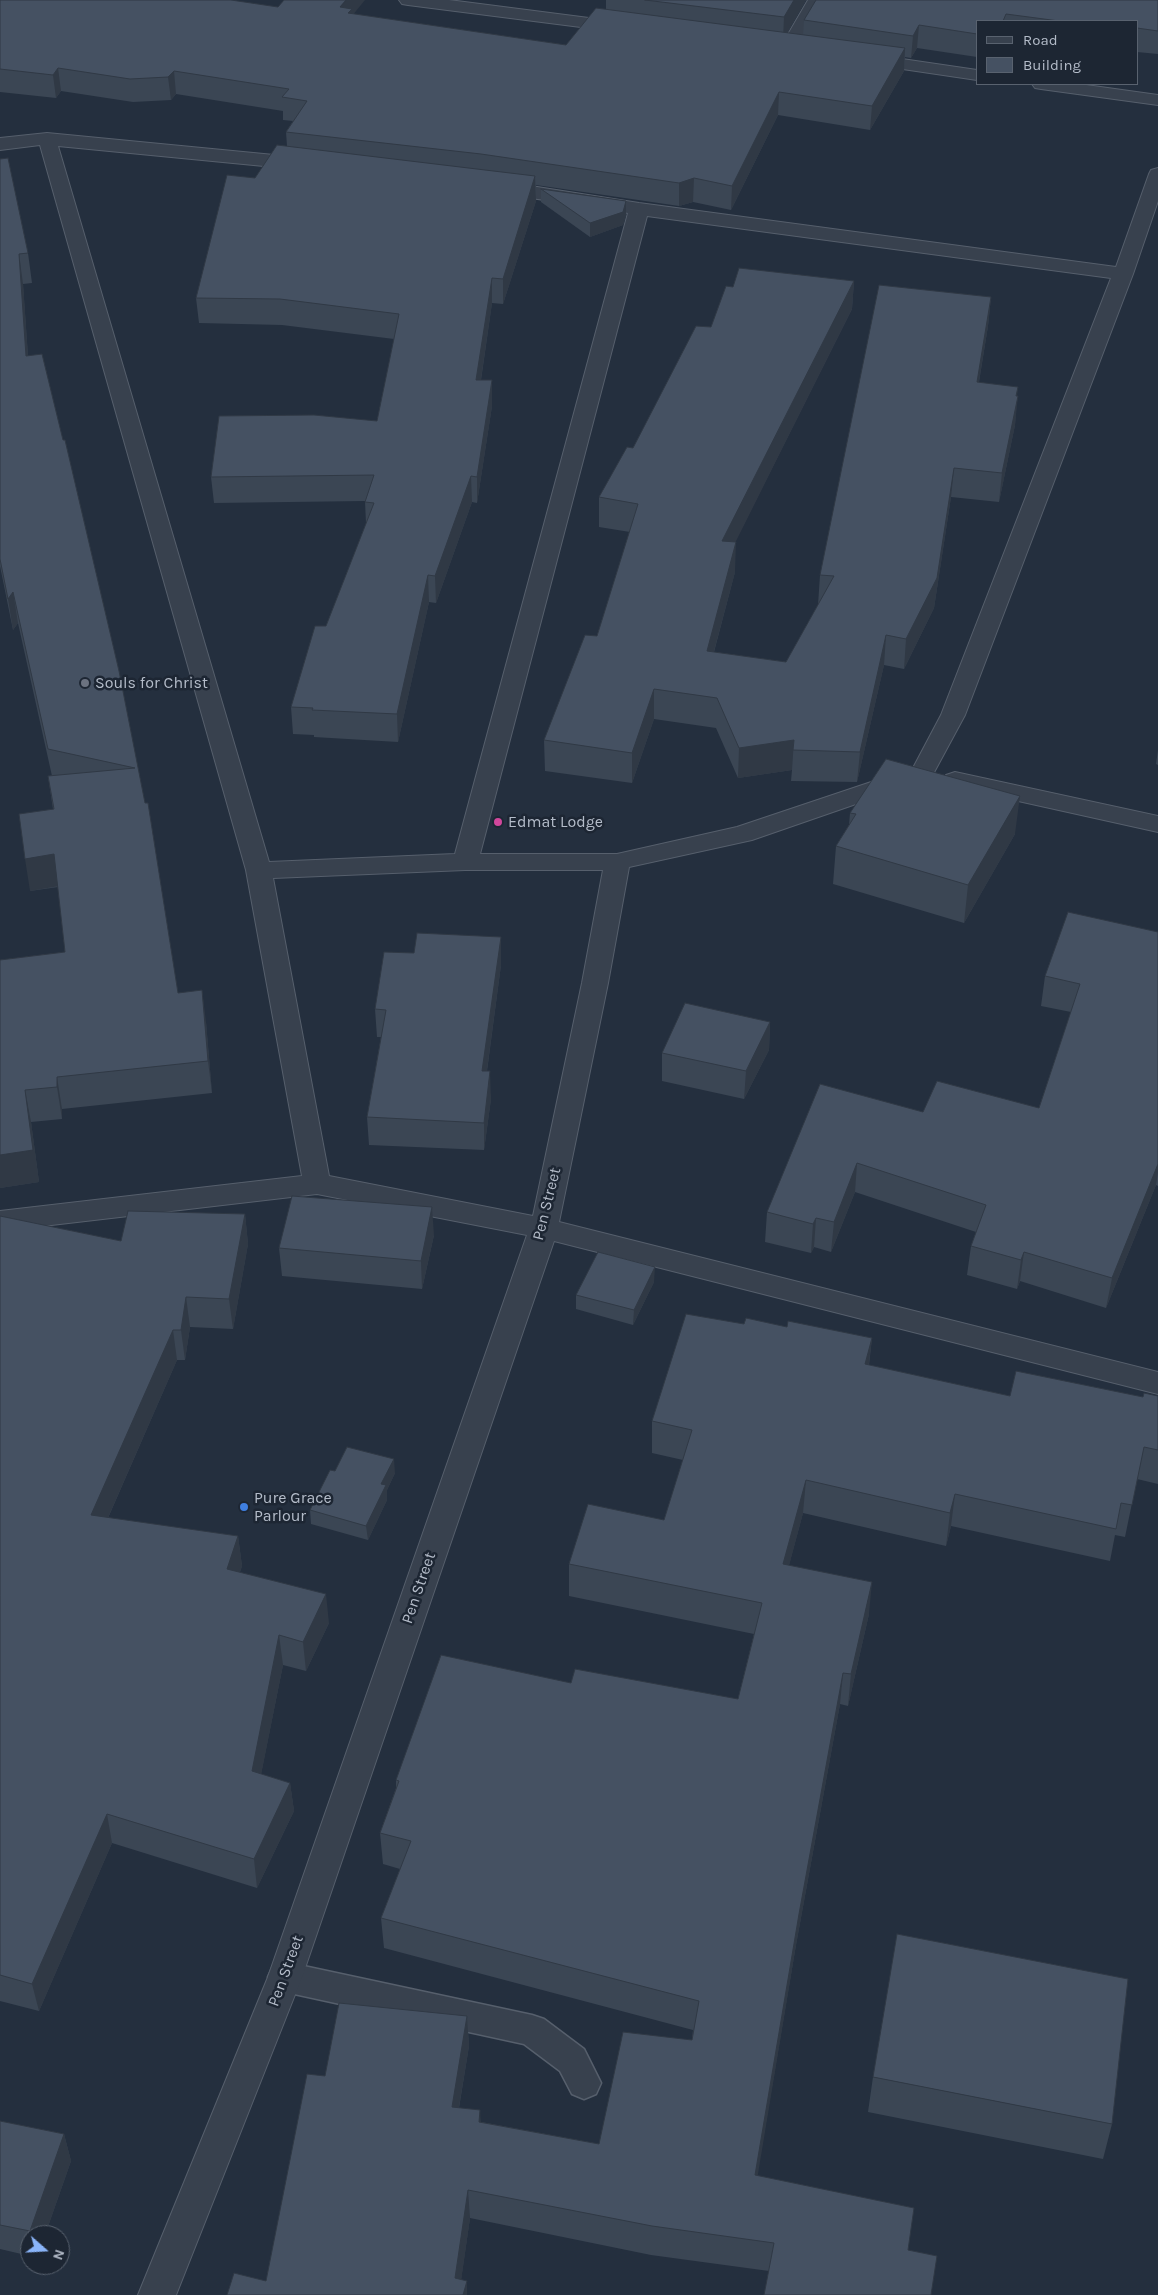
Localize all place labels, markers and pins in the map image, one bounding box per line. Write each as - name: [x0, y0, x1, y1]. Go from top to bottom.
- place label: Souls for Christ: [95, 673, 208, 693]
- marker: Souls for Christ: [79, 677, 91, 689]
- place label: Edmat Lodge: [508, 812, 603, 832]
- marker: Edmat Lodge: [492, 816, 504, 828]
- place label: Pure Grace Parlour: [254, 1488, 332, 1526]
- marker: Pure Grace Parlour: [238, 1501, 250, 1513]

